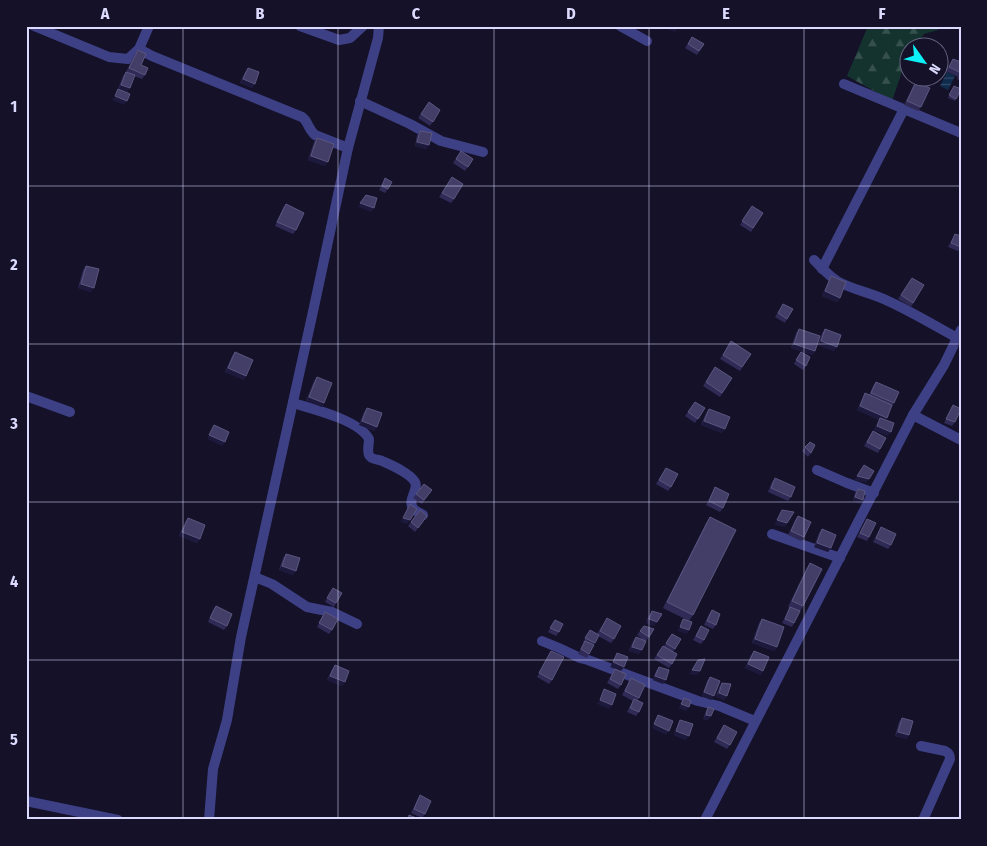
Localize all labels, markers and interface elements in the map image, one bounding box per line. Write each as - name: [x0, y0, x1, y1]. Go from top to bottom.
- text: A: [100, 4, 110, 23]
- text: B: [256, 4, 265, 23]
- text: C: [412, 4, 421, 23]
- text: D: [566, 4, 576, 23]
- text: E: [722, 4, 730, 23]
- text: F: [878, 4, 886, 23]
- north arrow: [900, 38, 950, 88]
- text: N: [925, 61, 944, 77]
- text: 1: [11, 97, 17, 116]
- text: 2: [9, 255, 18, 274]
- text: 3: [9, 414, 18, 433]
- text: 4: [10, 572, 18, 591]
- text: 5: [10, 730, 18, 749]

